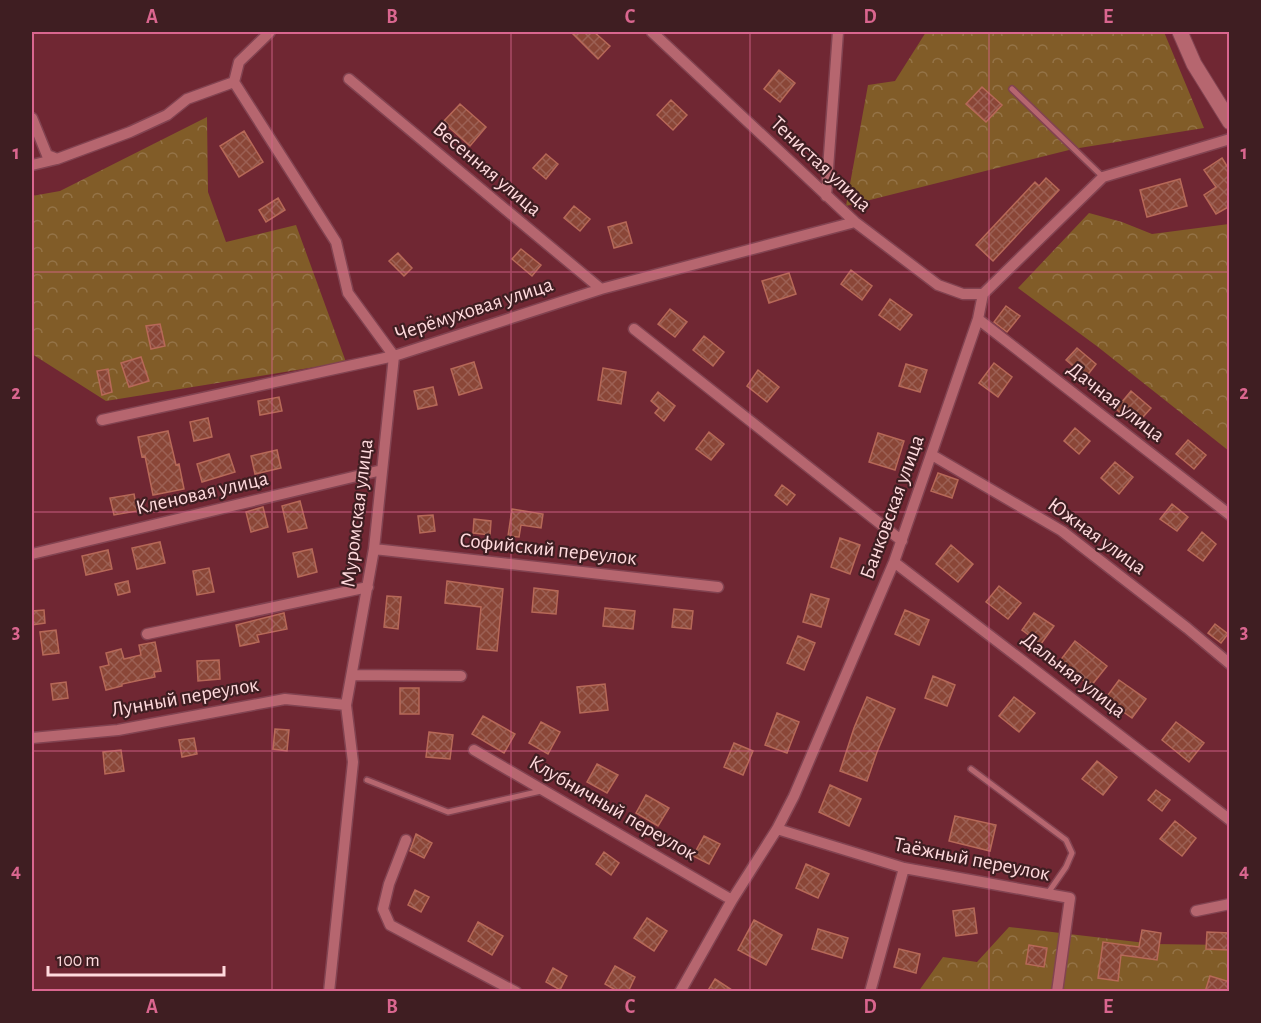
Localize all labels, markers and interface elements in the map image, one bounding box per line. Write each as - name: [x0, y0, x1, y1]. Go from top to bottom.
- text: A: [146, 7, 158, 27]
- text: B: [386, 7, 398, 27]
- text: C: [625, 7, 636, 27]
- text: D: [863, 7, 877, 27]
- text: E: [1103, 7, 1113, 27]
- street label: Тенистая улица: [767, 112, 876, 216]
- street label: Весенняя улица: [429, 118, 545, 220]
- text: 1: [12, 143, 20, 163]
- text: 1: [1240, 143, 1248, 163]
- street label: Черёмуховая улица: [392, 273, 556, 344]
- street label: Дачная улица: [1064, 358, 1169, 446]
- text: 2: [11, 383, 21, 403]
- text: 2: [1239, 383, 1249, 403]
- street label: Банковская улица: [856, 432, 928, 582]
- street label: Муромская улица: [337, 437, 377, 588]
- street label: Кленовая улица: [134, 467, 271, 518]
- street label: Южная улица: [1044, 493, 1150, 579]
- street label: Софийский переулок: [458, 529, 638, 569]
- text: 3: [12, 622, 20, 642]
- text: 3: [1240, 622, 1248, 642]
- street label: Дальняя улица: [1018, 628, 1130, 722]
- street label: Лунный переулок: [110, 674, 261, 720]
- street label: Клубничный переулок: [526, 751, 701, 865]
- street label: Таёжный переулок: [892, 834, 1052, 884]
- text: 4: [11, 861, 21, 881]
- text: 4: [1239, 861, 1249, 881]
- scale bar: [48, 939, 224, 977]
- text: 100 m: [57, 952, 100, 970]
- text: A: [146, 997, 158, 1017]
- text: B: [386, 997, 398, 1017]
- text: C: [625, 997, 636, 1017]
- text: D: [863, 997, 877, 1017]
- text: E: [1103, 997, 1113, 1017]

